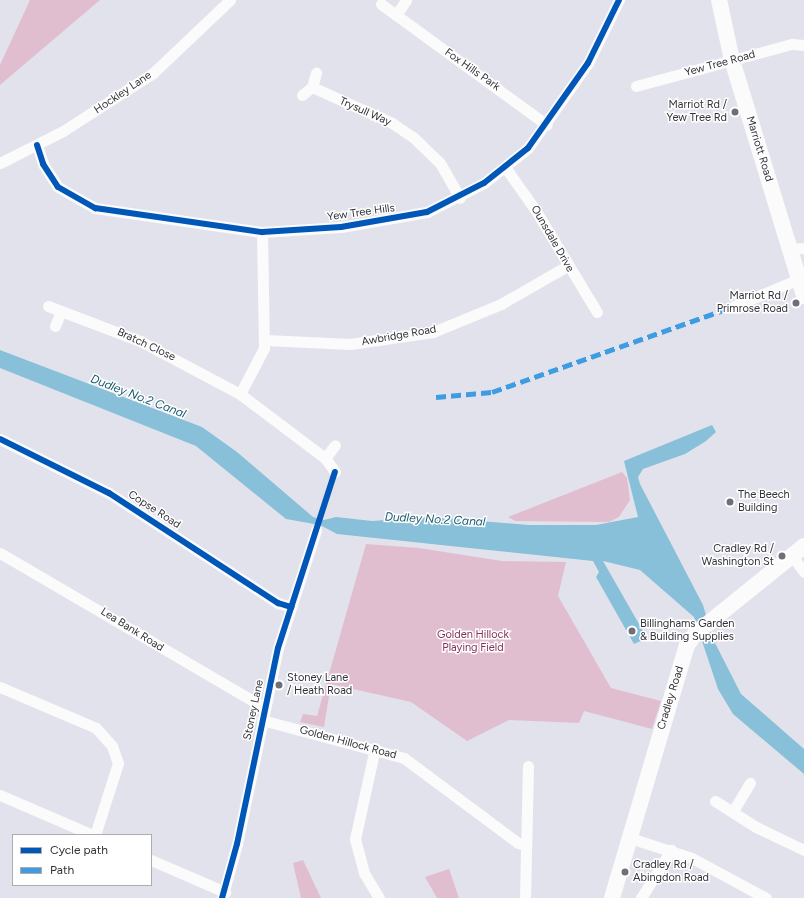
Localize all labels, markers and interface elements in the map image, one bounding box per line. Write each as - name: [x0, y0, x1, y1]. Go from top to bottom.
- street label: Fox Hills Park: [442, 46, 502, 94]
- street label: Yew Tree Road: [683, 48, 757, 80]
- street label: Hockley Lane: [92, 69, 154, 117]
- street label: Trysull Way: [337, 95, 393, 129]
- place label: Marriot Rd / Yew Tree Rd: [666, 99, 727, 125]
- marker: Marriot Rd / Yew Tree Rd: [730, 107, 740, 117]
- street label: Marriott Road: [743, 115, 775, 183]
- street label: Yew Tree Hills: [326, 202, 396, 224]
- street label: Ounsdale Drive: [528, 203, 576, 275]
- place label: Marriot Rd / Primrose Road: [717, 290, 788, 316]
- marker: Marriot Rd / Primrose Road: [791, 298, 801, 308]
- street label: Awbridge Road: [361, 323, 437, 349]
- street label: Bratch Close: [115, 326, 177, 364]
- water label: Dudley No.2 Canal: [88, 372, 188, 422]
- street label: Copse Road: [125, 488, 183, 532]
- place label: The Beech Building: [738, 489, 790, 515]
- marker: The Beech Building: [725, 497, 735, 507]
- water label: Dudley No.2 Canal: [384, 510, 486, 530]
- place label: Cradley Rd / Washington St: [702, 543, 774, 569]
- marker: Cradley Rd / Washington St: [777, 551, 787, 561]
- street label: Lea Bank Road: [98, 605, 166, 655]
- place label: Billinghams Garden & Building Supplies: [640, 618, 734, 644]
- marker: Billinghams Garden & Building Supplies: [627, 626, 637, 636]
- park label: Golden Hillock Playing Field: [437, 629, 509, 655]
- street label: Cradley Road: [655, 665, 687, 731]
- place label: Stoney Lane / Heath Road: [287, 672, 352, 698]
- street label: Stoney Lane: [241, 679, 267, 741]
- marker: Stoney Lane / Heath Road: [274, 680, 284, 690]
- street label: Golden Hillock Road: [298, 724, 398, 762]
- legend: [12, 834, 152, 886]
- text: Cycle path: [50, 843, 108, 857]
- place label: Cradley Rd / Abingdon Road: [633, 859, 709, 885]
- text: Path: [50, 863, 74, 877]
- marker: Cradley Rd / Abingdon Road: [620, 867, 630, 877]

